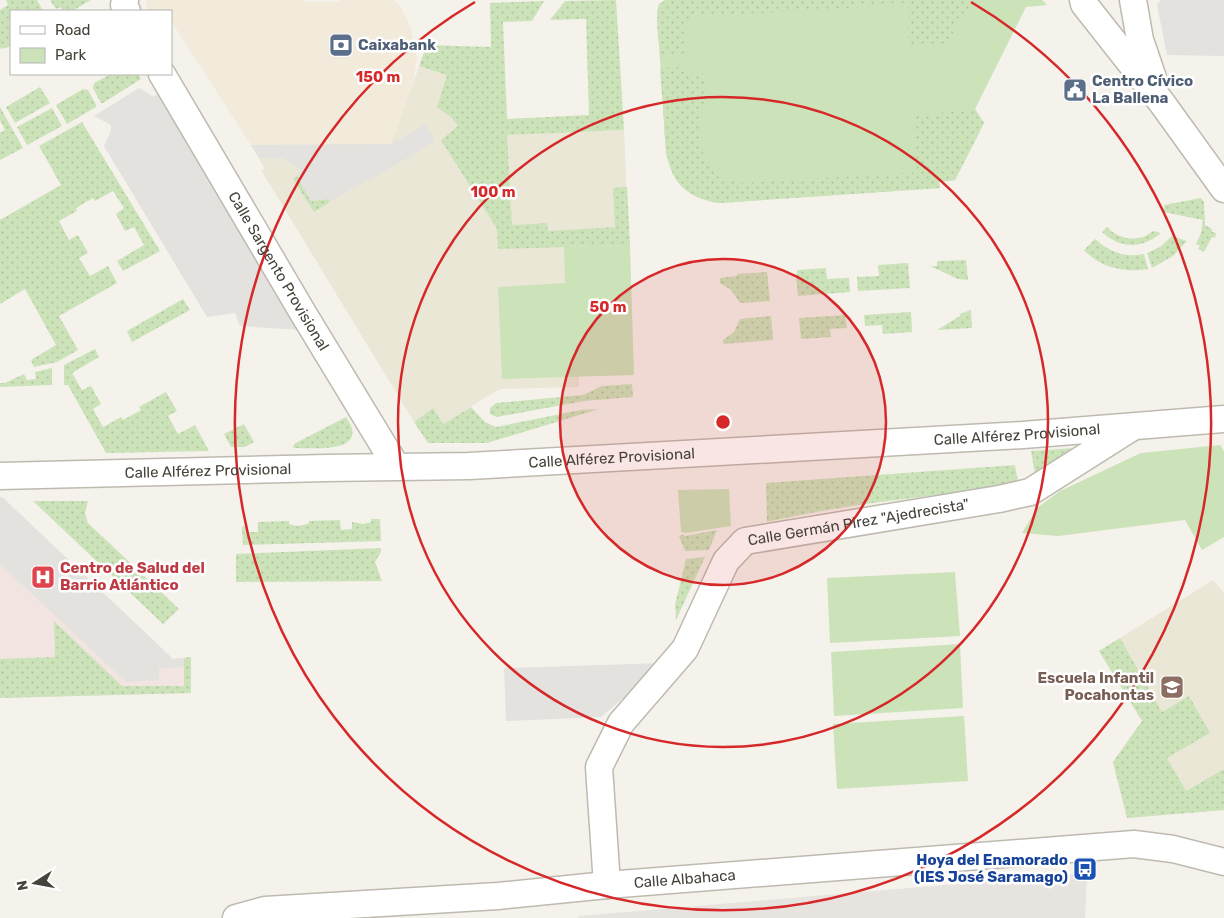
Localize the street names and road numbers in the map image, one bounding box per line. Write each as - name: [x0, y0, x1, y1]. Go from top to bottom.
- street label: Calle Sargento Provisional: [224, 188, 333, 354]
- street label: Calle Alférez Provisional: [933, 420, 1101, 449]
- street label: Calle Alférez Provisional: [528, 444, 695, 472]
- street label: Calle Alférez Provisional: [124, 460, 292, 482]
- street label: Calle Germán Pirez "Ajedrecista": [746, 495, 971, 549]
- street label: Calle Albahaca: [633, 866, 736, 892]

